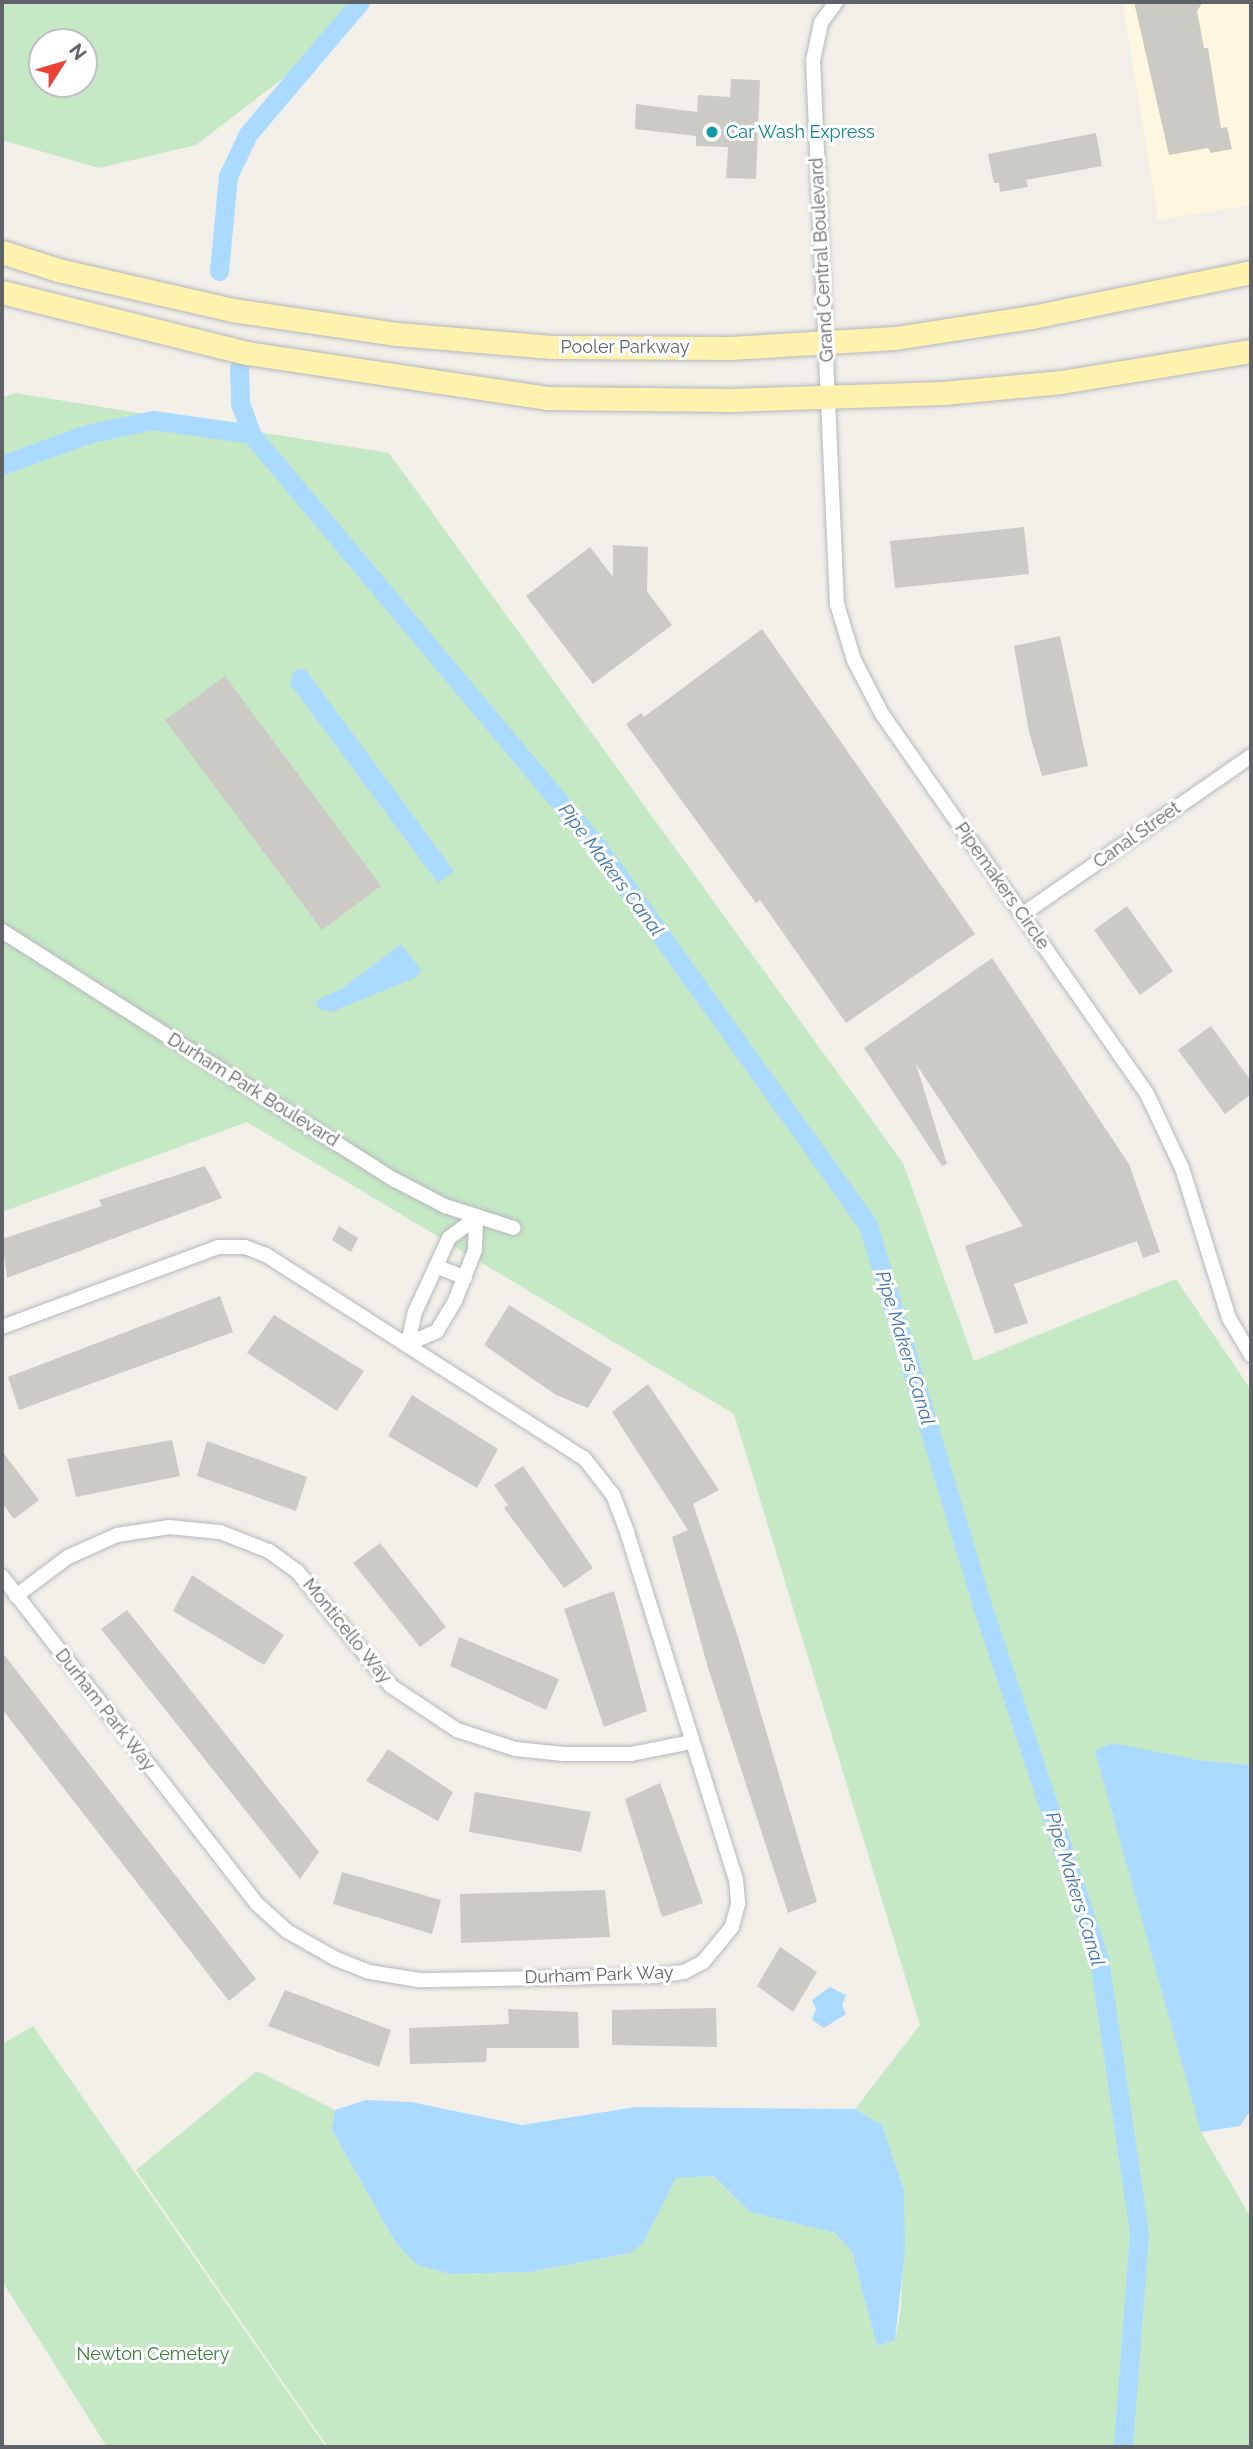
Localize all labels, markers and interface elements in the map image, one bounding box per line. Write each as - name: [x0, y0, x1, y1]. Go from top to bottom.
- north arrow: [28, 28, 98, 98]
- text: N: [65, 39, 91, 64]
- place label: Car Wash Express: [726, 121, 876, 143]
- marker: Car Wash Express: [704, 124, 720, 140]
- street label: Grand Central Boulevard: [806, 157, 838, 363]
- street label: Pooler Parkway: [560, 336, 690, 358]
- street label: Canal Street: [1089, 797, 1185, 873]
- water label: Pipe Makers Canal: [554, 799, 668, 941]
- street label: Pipemakers Circle: [950, 818, 1054, 954]
- street label: Durham Park Boulevard: [163, 1028, 343, 1152]
- water label: Pipe Makers Canal: [871, 1268, 939, 1428]
- street label: Monticello Way: [298, 1574, 396, 1688]
- street label: Durham Park Way: [50, 1644, 160, 1776]
- water label: Pipe Makers Canal: [1041, 1809, 1109, 1969]
- street label: Durham Park Way: [524, 1962, 674, 1988]
- park label: Newton Cemetery: [77, 2343, 229, 2365]

